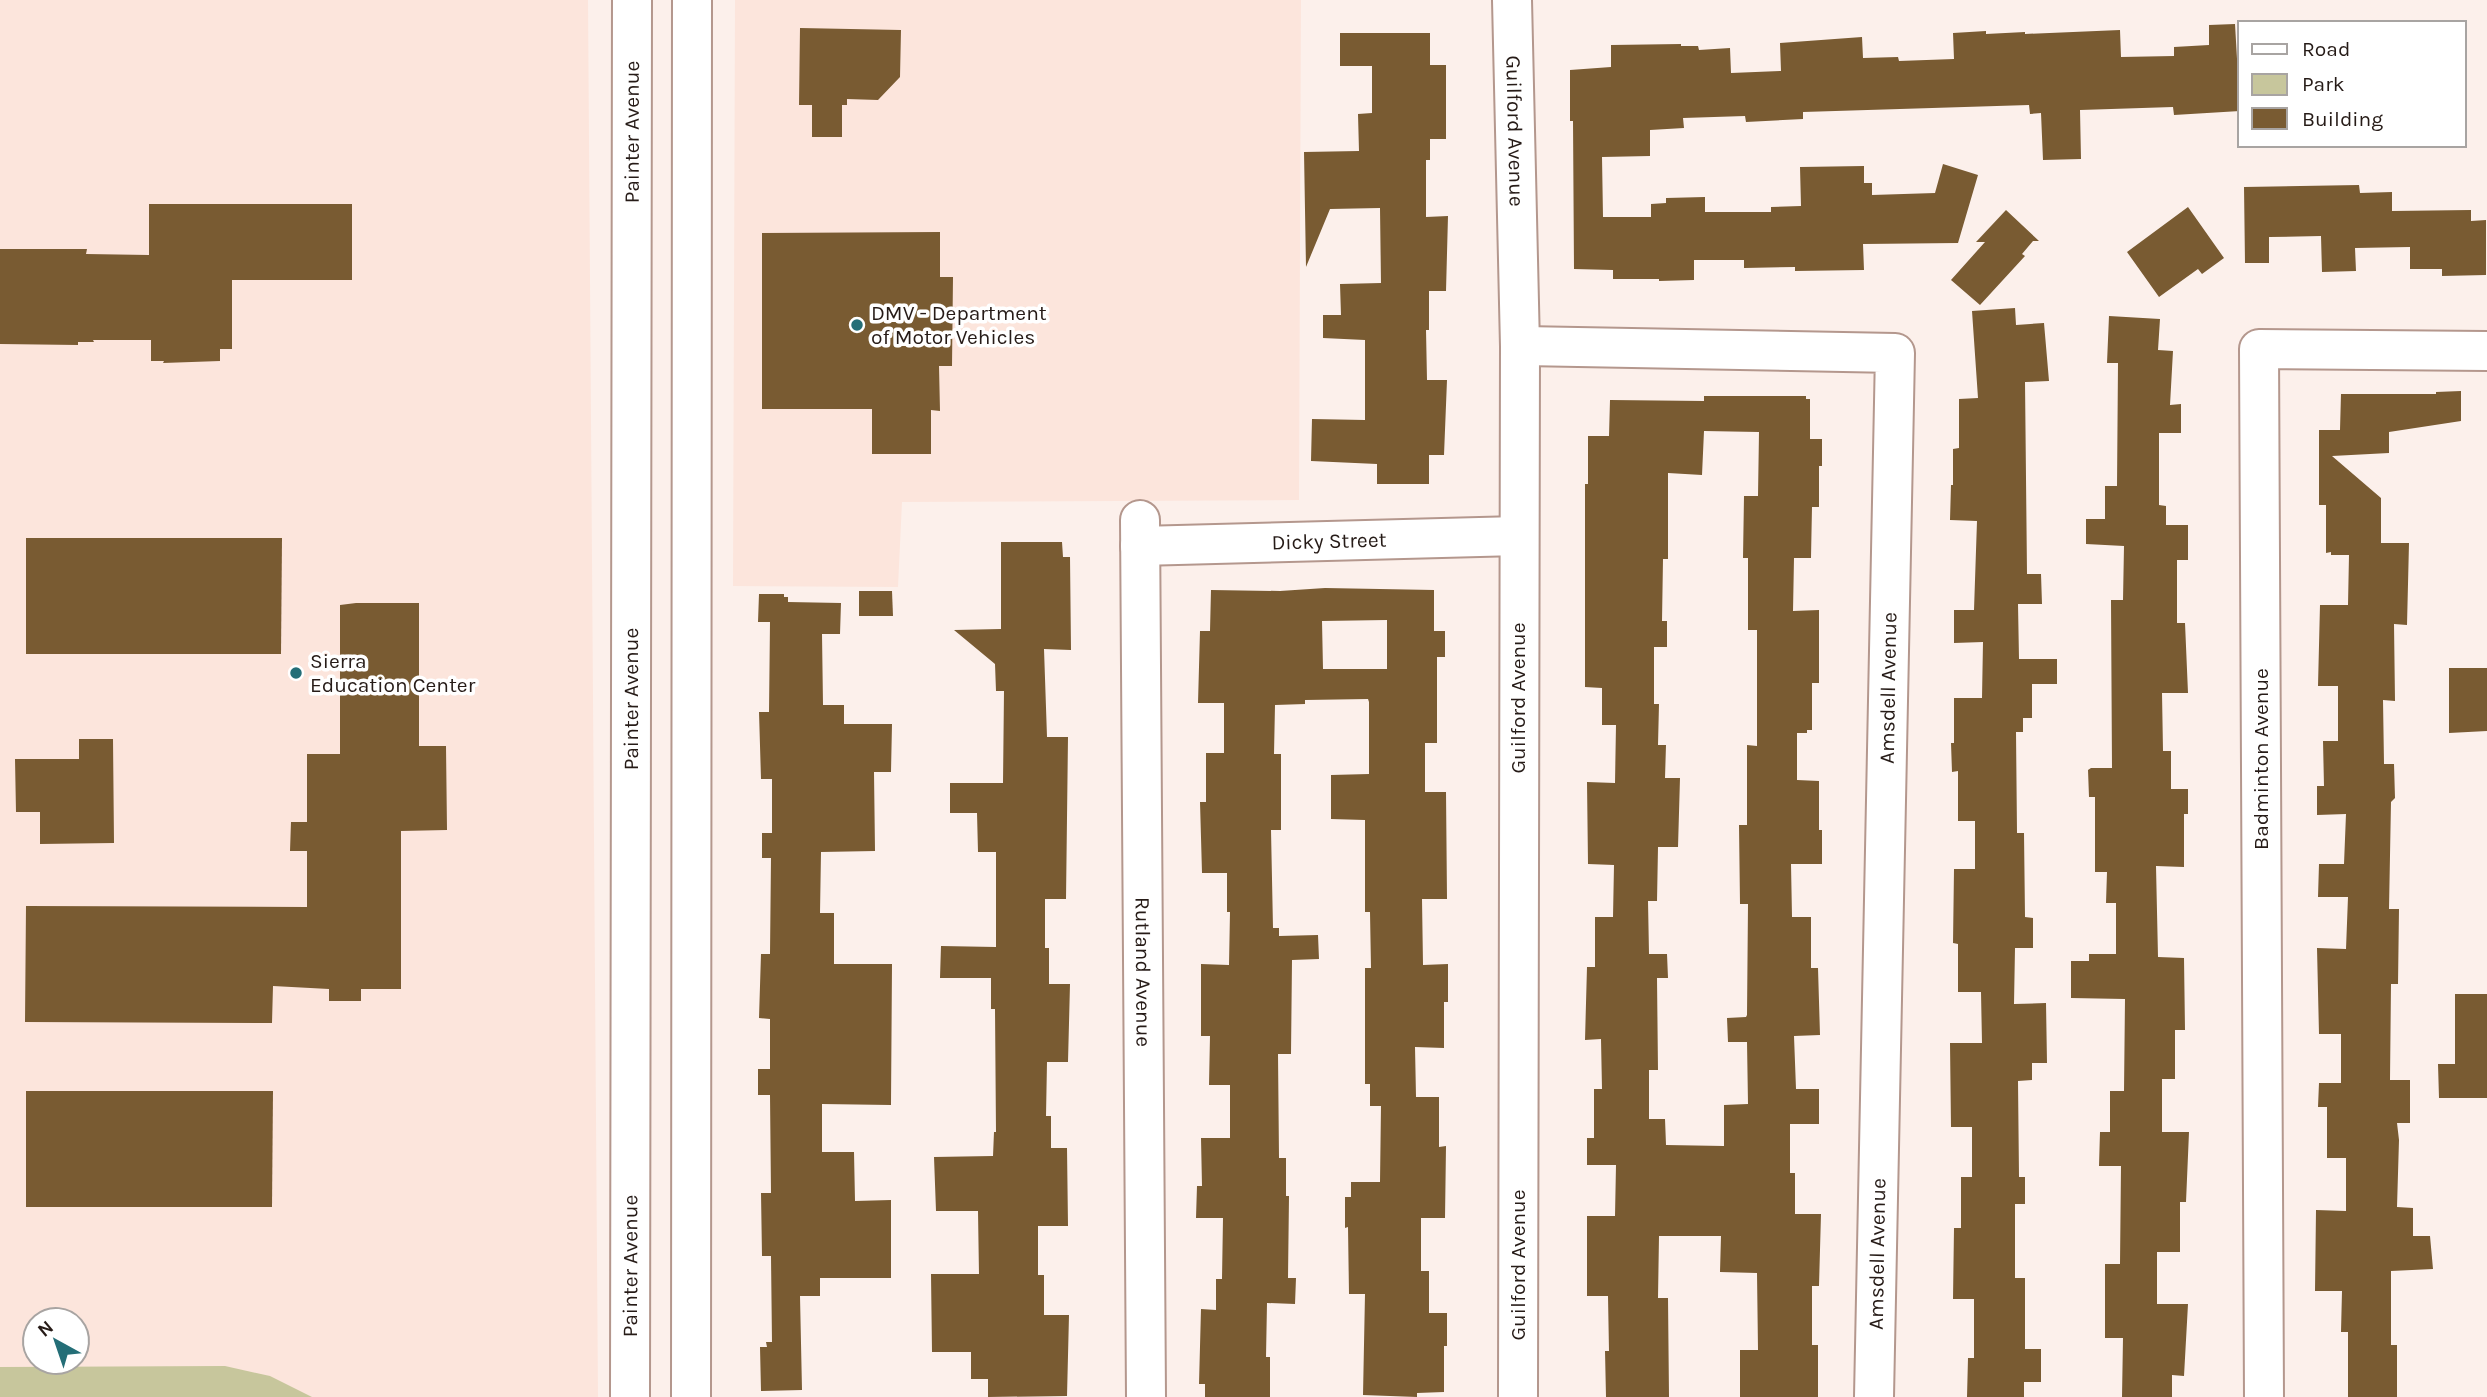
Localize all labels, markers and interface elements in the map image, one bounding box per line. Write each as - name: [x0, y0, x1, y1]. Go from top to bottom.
- legend: [2238, 21, 2466, 147]
- text: Road: [2302, 37, 2350, 61]
- street label: Guilford Avenue: [1501, 55, 1529, 207]
- street label: Painter Avenue: [620, 61, 644, 203]
- text: Park: [2302, 72, 2345, 96]
- text: Building: [2302, 107, 2383, 131]
- place label: DMV - Department of Motor Vehicles: [871, 301, 1047, 349]
- marker: DMV - Department of Motor Vehicles: [849, 317, 865, 333]
- street label: Dicky Street: [1271, 527, 1387, 555]
- street label: Amsdell Avenue: [1875, 612, 1901, 764]
- street label: Guilford Avenue: [1506, 622, 1530, 774]
- street label: Painter Avenue: [619, 628, 643, 770]
- place label: Sierra Education Center: [310, 649, 476, 697]
- marker: Sierra Education Center: [288, 665, 304, 681]
- street label: Badminton Avenue: [2249, 668, 2273, 850]
- street label: Rutland Avenue: [1131, 897, 1156, 1047]
- street label: Amsdell Avenue: [1864, 1178, 1890, 1330]
- street label: Guilford Avenue: [1506, 1189, 1530, 1341]
- street label: Painter Avenue: [618, 1195, 642, 1337]
- north arrow: [21, 1306, 91, 1376]
- text: N: [33, 1316, 58, 1342]

